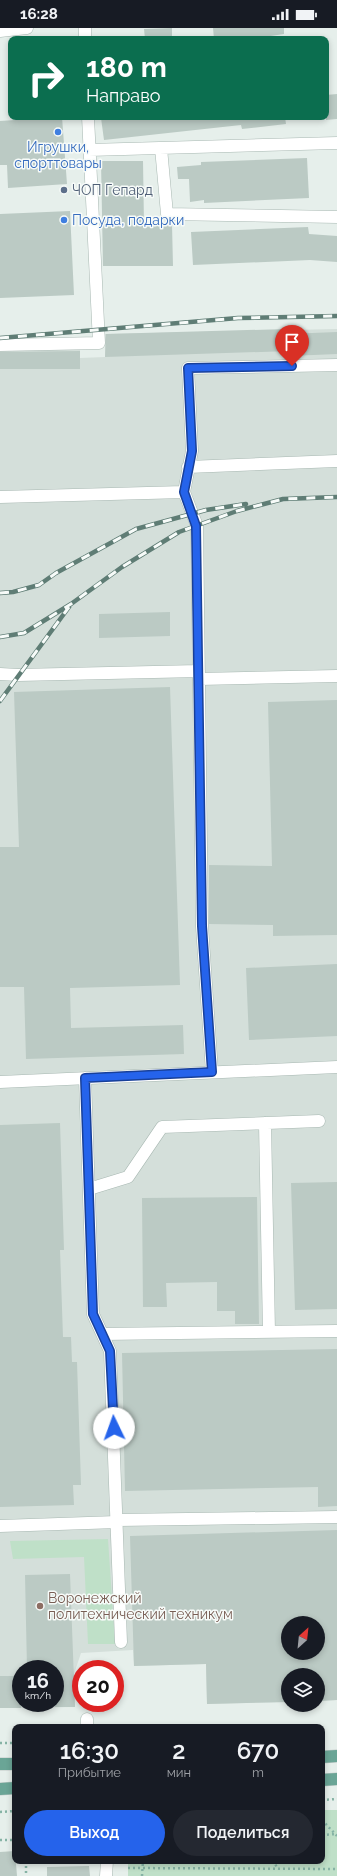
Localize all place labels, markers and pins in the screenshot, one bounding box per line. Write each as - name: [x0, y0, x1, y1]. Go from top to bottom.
- marker: Игрушки, спорттовары: [53, 127, 63, 137]
- place label: Игрушки, спорттовары: [14, 139, 102, 171]
- place label: ЧОП Гепард: [72, 182, 153, 198]
- marker: ЧОП Гепард: [59, 185, 69, 195]
- place label: Посуда, подарки: [72, 212, 184, 228]
- marker: Посуда, подарки: [59, 215, 69, 225]
- pin: [275, 325, 309, 366]
- place label: Воронежский политехнический техникум: [48, 1590, 233, 1622]
- marker: Воронежский политехнический техникум: [35, 1601, 45, 1611]

